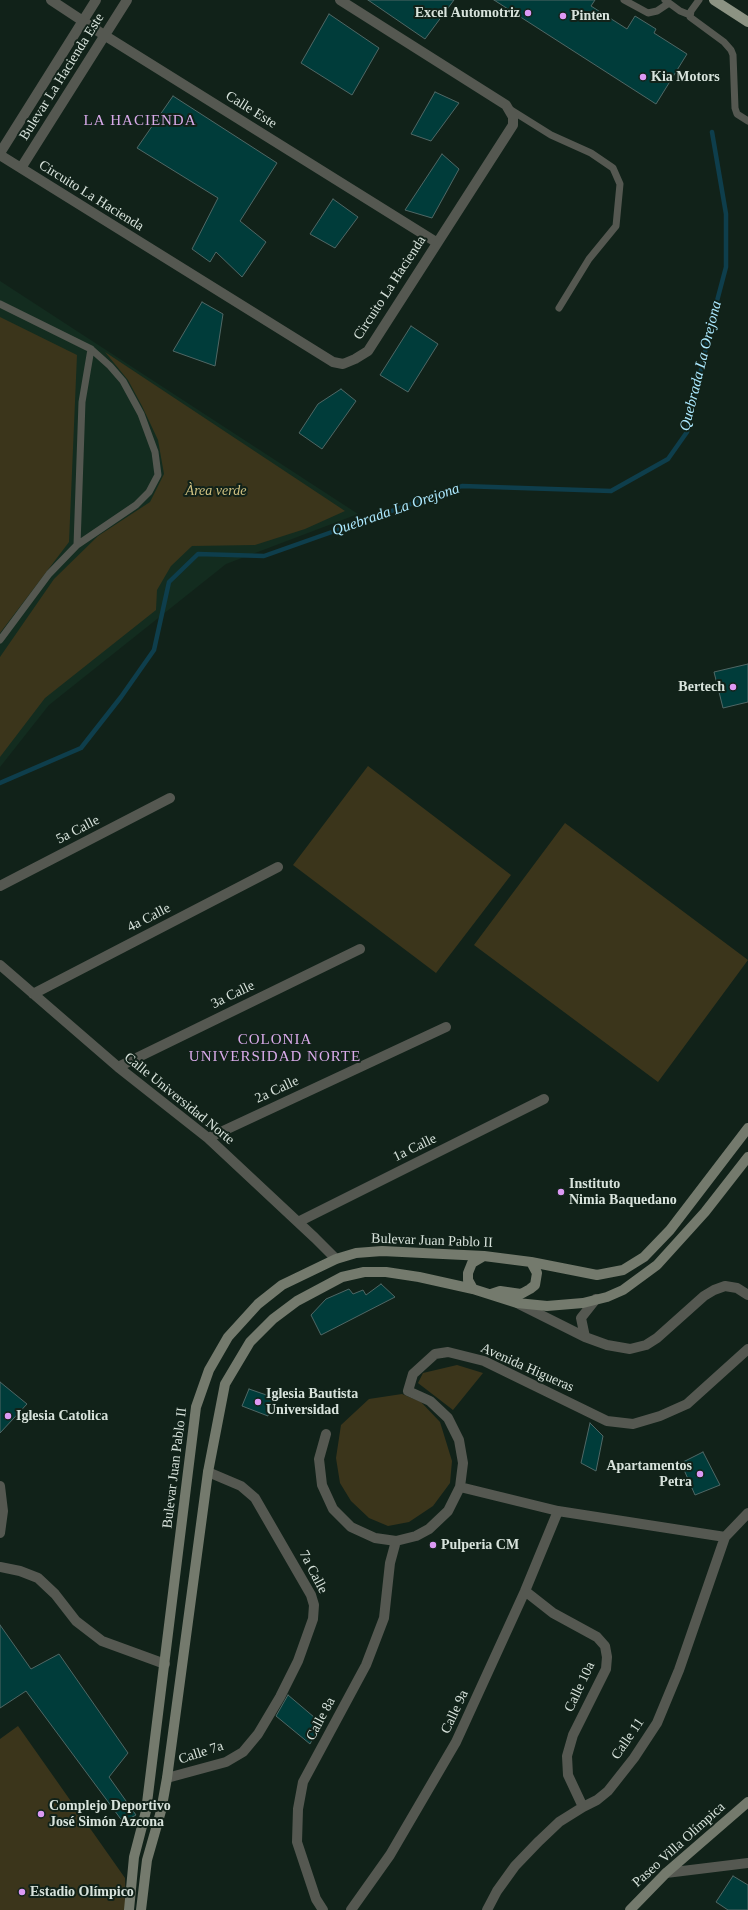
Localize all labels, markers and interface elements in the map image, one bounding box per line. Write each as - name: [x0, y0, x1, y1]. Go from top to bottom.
- place label: Excel Automotriz: [415, 5, 520, 21]
- marker: Excel Automotriz: [523, 8, 533, 18]
- place label: Pinten: [571, 8, 610, 24]
- street label: Bulevar La Hacienda Este: [16, 10, 108, 144]
- marker: Pinten: [558, 11, 568, 21]
- place label: Kia Motors: [651, 69, 720, 85]
- marker: Kia Motors: [638, 72, 648, 82]
- street label: Calle Este: [222, 88, 280, 132]
- district label: LA HACIENDA: [83, 112, 197, 130]
- street label: Circuito La Hacienda: [35, 157, 147, 235]
- street label: Circuito La Hacienda: [350, 233, 430, 343]
- water label: Quebrada La Orejona: [676, 299, 726, 433]
- water label: Quebrada La Orejona: [330, 480, 462, 540]
- park label: Àrea verde: [186, 483, 246, 499]
- place label: Bertech: [678, 679, 725, 695]
- marker: Bertech: [728, 682, 738, 692]
- street label: 5a Calle: [54, 812, 102, 848]
- street label: 4a Calle: [125, 900, 173, 936]
- street label: 3a Calle: [209, 977, 257, 1013]
- district label: COLONIA UNIVERSIDAD NORTE: [189, 1031, 361, 1066]
- street label: Calle Universidad Norte: [121, 1049, 237, 1149]
- street label: 2a Calle: [252, 1073, 302, 1107]
- street label: 1a Calle: [391, 1130, 439, 1166]
- place label: Instituto Nimia Baquedano: [569, 1176, 677, 1208]
- marker: Instituto Nimia Baquedano: [556, 1187, 566, 1197]
- street label: Bulevar Juan Pablo II: [371, 1230, 493, 1252]
- street label: Avenida Higueras: [478, 1340, 576, 1396]
- place label: Iglesia Bautista Universidad: [266, 1386, 358, 1418]
- marker: Iglesia Bautista Universidad: [253, 1397, 263, 1407]
- street label: Bulevar Juan Pablo II: [159, 1407, 191, 1529]
- place label: Iglesia Catolica: [16, 1408, 108, 1424]
- marker: Iglesia Catolica: [3, 1411, 13, 1421]
- place label: Apartamentos Petra: [606, 1458, 692, 1490]
- marker: Apartamentos Petra: [695, 1469, 705, 1479]
- place label: Pulperia CM: [441, 1537, 519, 1553]
- marker: Pulperia CM: [428, 1540, 438, 1550]
- street label: 7a Calle: [295, 1548, 331, 1596]
- street label: Calle 10a: [561, 1659, 599, 1715]
- street label: Calle 9a: [438, 1687, 472, 1737]
- street label: Calle 8a: [303, 1695, 339, 1743]
- street label: Calle 11: [608, 1715, 648, 1763]
- street label: Calle 7a: [176, 1738, 226, 1768]
- place label: Complejo Deportivo José Simón Azcona: [49, 1798, 171, 1830]
- street label: Paseo Villa Olímpica: [629, 1799, 729, 1891]
- marker: Complejo Deportivo José Simón Azcona: [36, 1809, 46, 1819]
- place label: Estadio Olímpico: [30, 1884, 134, 1900]
- marker: Estadio Olímpico: [17, 1887, 27, 1897]

